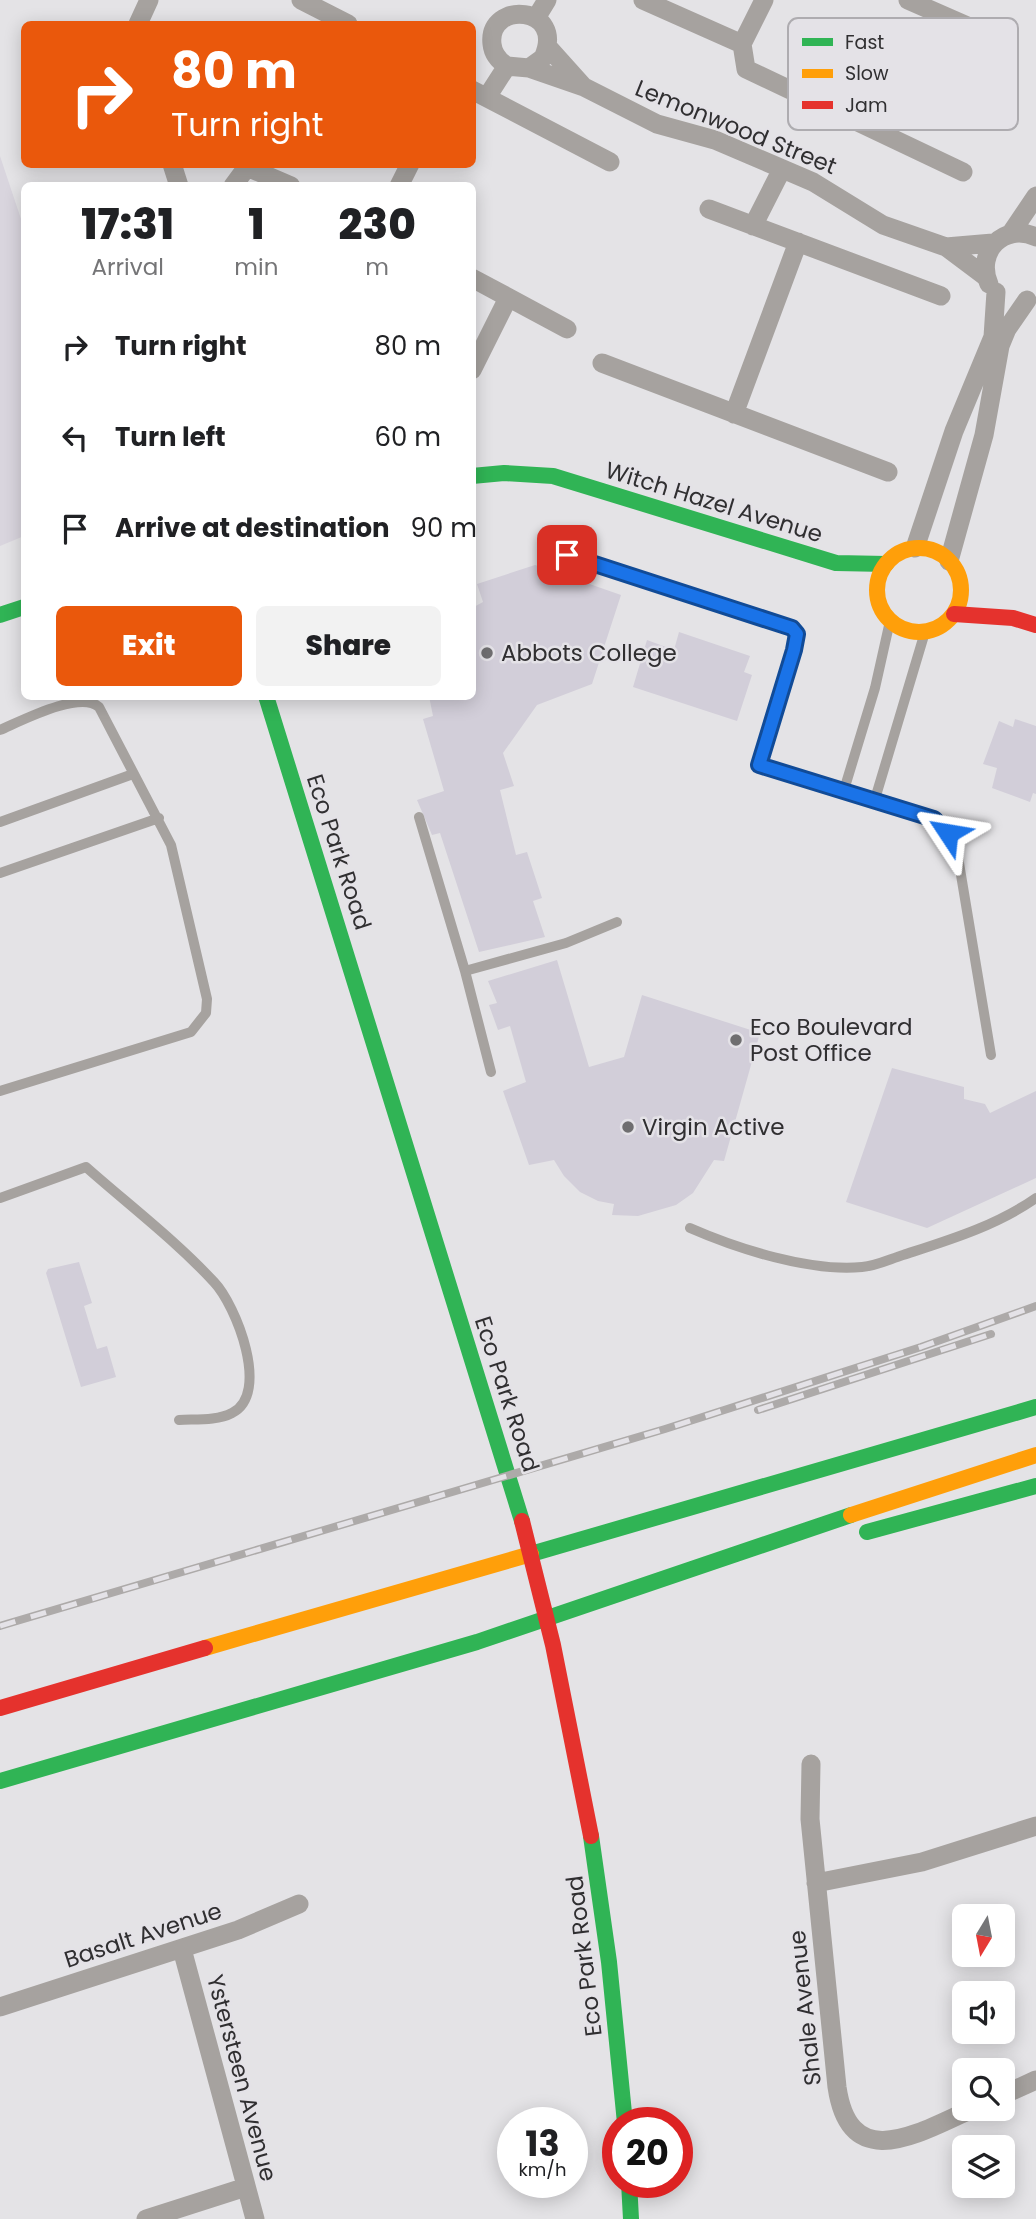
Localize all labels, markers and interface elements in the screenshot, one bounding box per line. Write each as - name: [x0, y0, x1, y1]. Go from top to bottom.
- legend: [788, 18, 1018, 130]
- text: Fast: [845, 29, 884, 56]
- text: 80 m: [171, 37, 297, 105]
- icon: right: [56, 49, 147, 140]
- text: Slow: [845, 60, 889, 87]
- street label: Lemonwood Street: [630, 72, 842, 182]
- text: Jam: [845, 92, 887, 119]
- text: Turn right: [171, 102, 323, 147]
- text: 17:31: [81, 195, 174, 254]
- text: 1: [248, 195, 264, 254]
- text: 230: [339, 195, 416, 254]
- text: Arrival: [91, 251, 164, 283]
- text: min: [234, 251, 278, 283]
- text: m: [365, 251, 389, 283]
- icon: right: [56, 328, 94, 366]
- text: Turn right: [115, 328, 247, 364]
- text: 80 m: [375, 328, 441, 364]
- icon: left: [56, 419, 94, 457]
- text: Turn left: [115, 419, 226, 455]
- text: 60 m: [374, 419, 441, 455]
- street label: Witch Hazel Avenue: [601, 454, 827, 550]
- icon: arrive: [56, 510, 94, 548]
- text: Arrive at destination: [115, 510, 390, 546]
- text: 90 m: [411, 510, 477, 546]
- pin: [537, 525, 597, 585]
- icon: arrive: [548, 536, 586, 574]
- button: Exit: [56, 606, 242, 686]
- button: Share: [256, 606, 441, 686]
- place label: Abbots College: [501, 637, 677, 669]
- marker: Abbots College: [479, 645, 495, 661]
- street label: Eco Park Road: [299, 770, 379, 934]
- position arrow: [911, 796, 985, 870]
- place label: Eco Boulevard Post Office: [750, 1011, 913, 1069]
- marker: Eco Boulevard Post Office: [728, 1032, 744, 1048]
- place label: Virgin Active: [642, 1111, 785, 1143]
- marker: Virgin Active: [620, 1119, 636, 1135]
- street label: Eco Park Road: [467, 1312, 547, 1476]
- street label: Eco Park Road: [558, 1874, 610, 2038]
- street label: Basalt Avenue: [60, 1894, 226, 1976]
- north arrow: [952, 1904, 1015, 1967]
- map controls: [952, 1904, 1015, 2198]
- street label: Shale Avenue: [781, 1929, 829, 2087]
- street label: Ystersteen Avenue: [199, 1971, 285, 2185]
- button: sound: [952, 1981, 1015, 2044]
- button: search: [952, 2058, 1015, 2121]
- speed limit sign: 20: [602, 2107, 693, 2198]
- text: 13: [525, 2119, 560, 2168]
- button: layers: [952, 2135, 1015, 2198]
- text: km/h: [519, 2157, 566, 2182]

